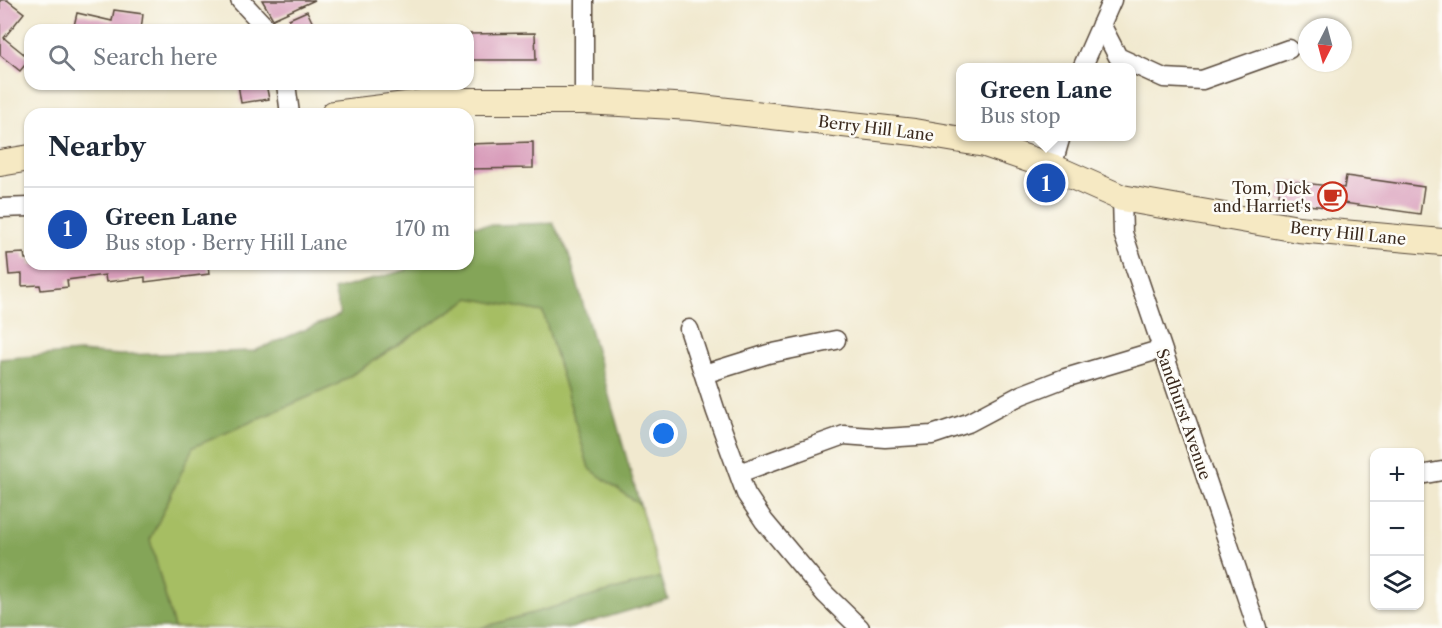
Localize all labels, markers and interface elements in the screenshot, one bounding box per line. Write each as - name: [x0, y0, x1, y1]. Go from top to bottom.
- north arrow: [1298, 18, 1352, 72]
- search box: [24, 24, 474, 90]
- icon: search: [45, 41, 78, 74]
- text: Search here: [93, 44, 218, 71]
- popup: [956, 63, 1136, 141]
- text: Green Lane: [980, 77, 1112, 104]
- text: Bus stop: [980, 104, 1061, 128]
- street label: Berry Hill Lane: [817, 111, 935, 145]
- text: Nearby: [48, 131, 146, 163]
- pin: 1: [1026, 160, 1066, 206]
- place label: Tom, Dick and Harriet's: [1213, 178, 1312, 216]
- cafe icon: Tom, Dick and Harriet's: [1316, 181, 1348, 213]
- text: Green Lane: [105, 204, 237, 231]
- text: 1: [63, 217, 72, 241]
- text: 170 m: [395, 217, 450, 241]
- street label: Berry Hill Lane: [1289, 217, 1407, 249]
- text: Bus stop · Berry Hill Lane: [105, 231, 348, 255]
- street label: Sandhurst Avenue: [1152, 346, 1216, 482]
- your location: [649, 419, 678, 448]
- map controls: [1370, 448, 1424, 610]
- button: +: [1370, 448, 1424, 502]
- button: −: [1370, 502, 1424, 556]
- button: layers: [1370, 556, 1424, 610]

